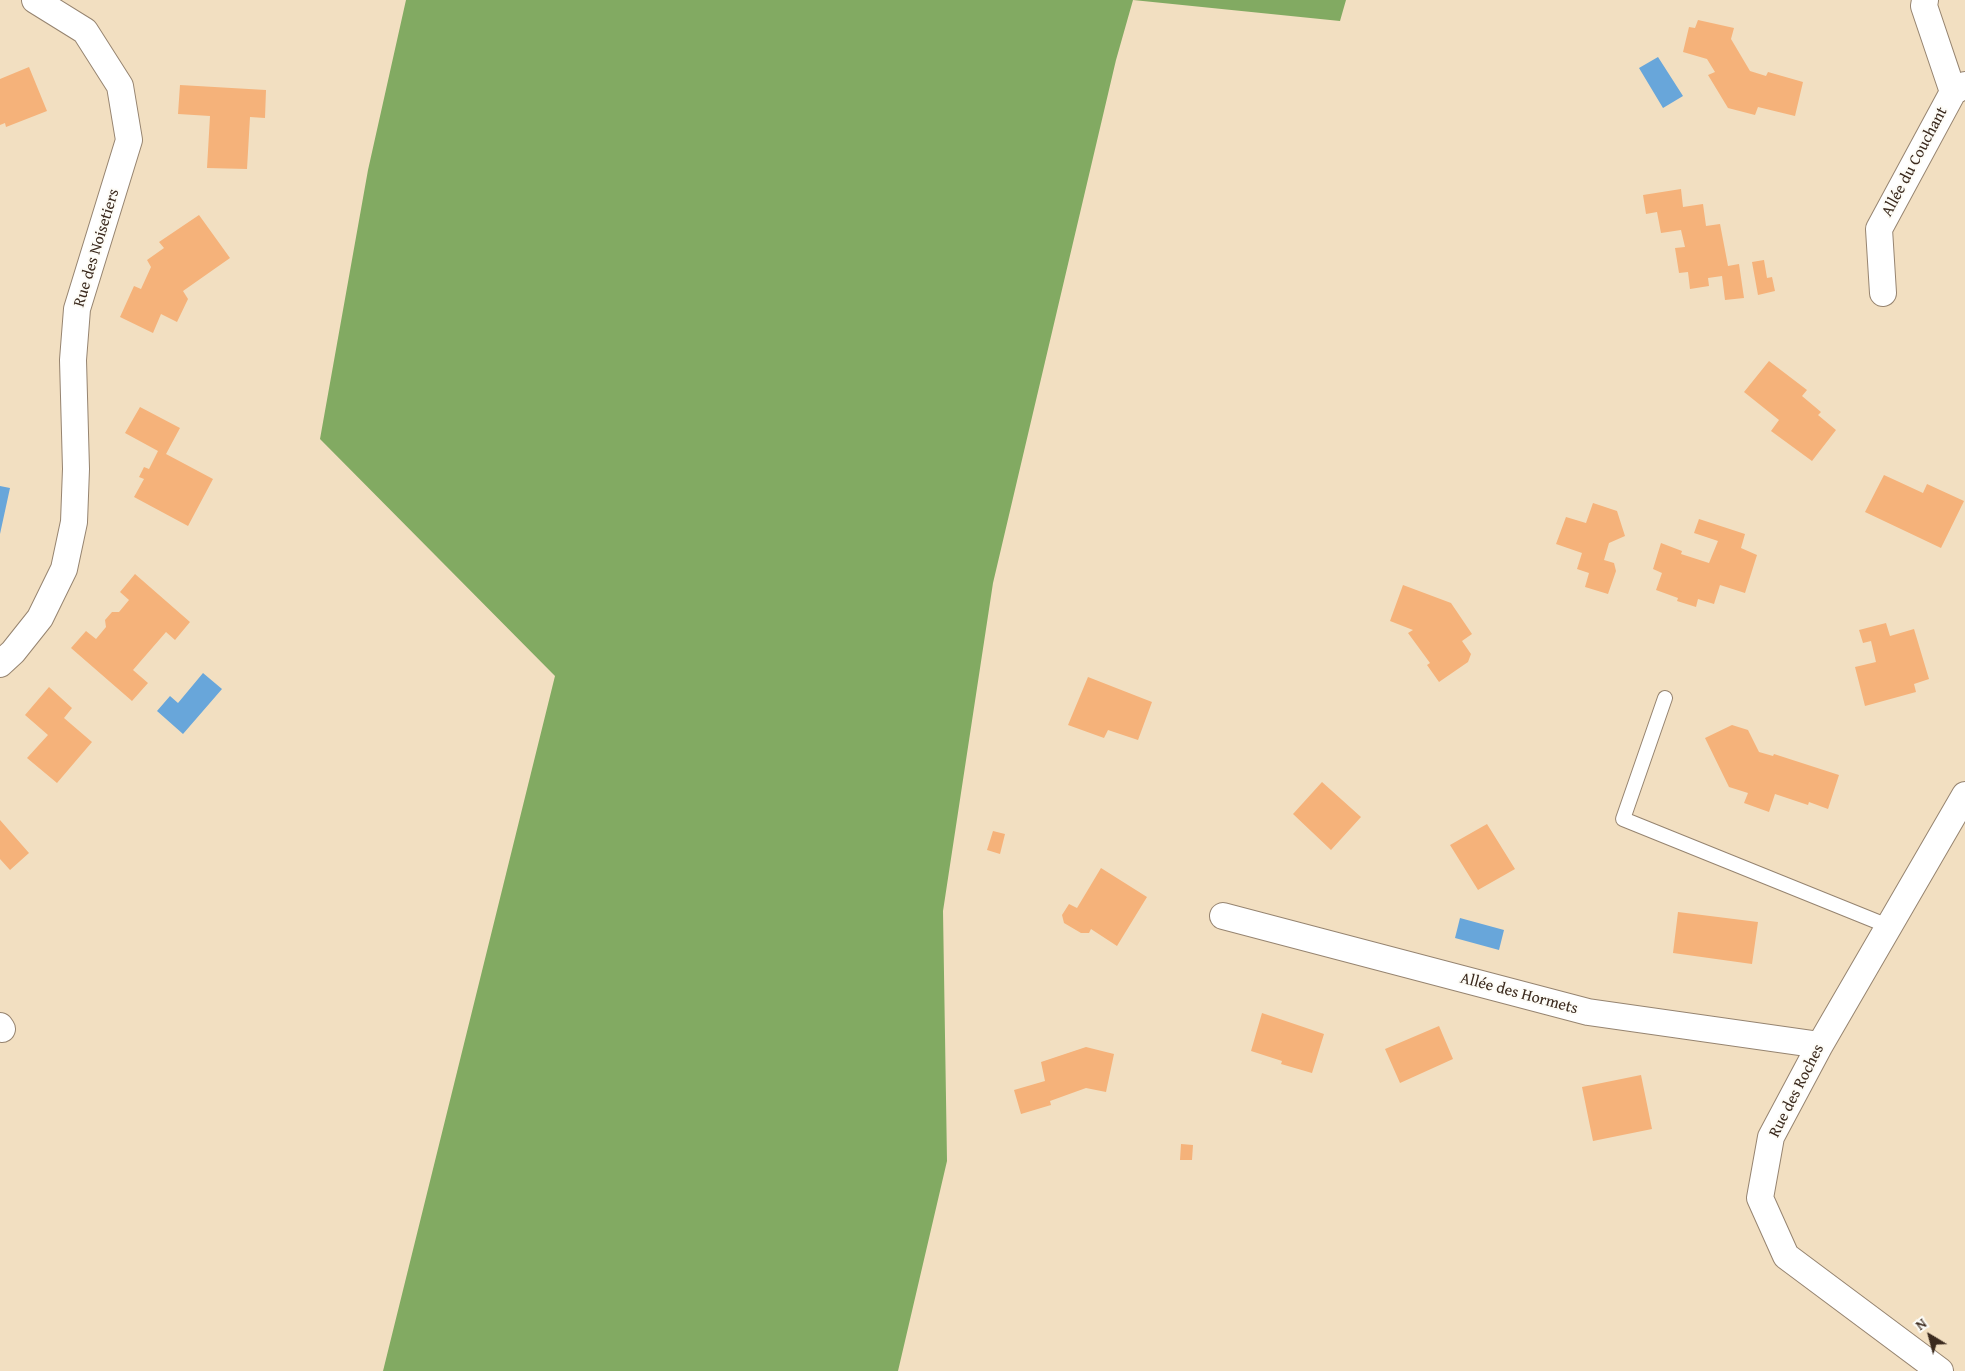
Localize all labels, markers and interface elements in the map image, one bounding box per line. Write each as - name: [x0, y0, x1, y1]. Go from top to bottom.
- street label: Allée du Couchant: [1878, 104, 1952, 220]
- street label: Rue des Noisetiers: [70, 187, 124, 309]
- street label: Allée des Hormets: [1458, 969, 1580, 1019]
- street label: Rue des Roches: [1765, 1041, 1829, 1141]
- north arrow: [1905, 1311, 1955, 1361]
- text: N: [1911, 1313, 1931, 1335]

